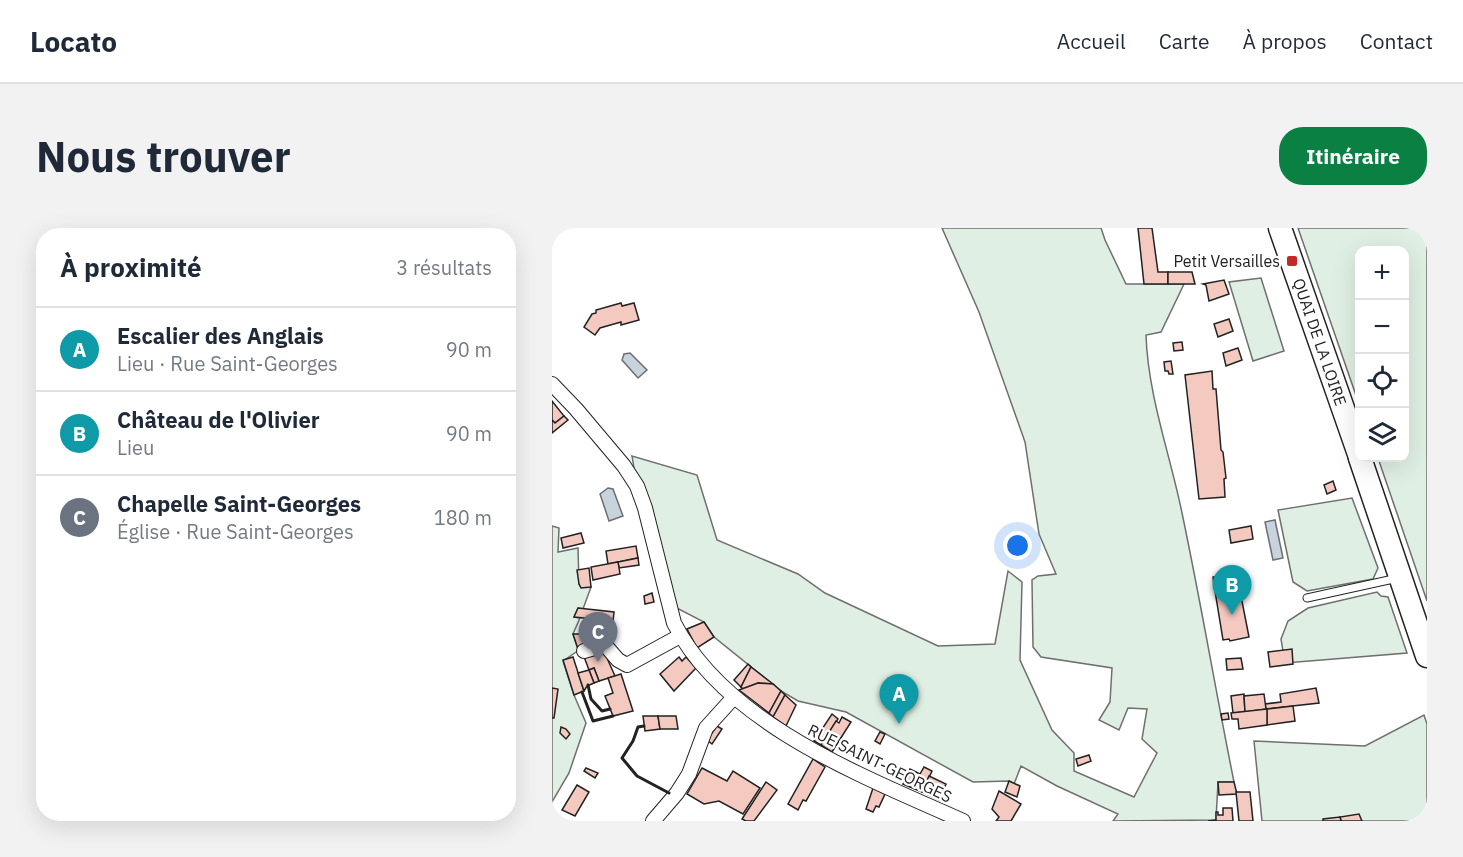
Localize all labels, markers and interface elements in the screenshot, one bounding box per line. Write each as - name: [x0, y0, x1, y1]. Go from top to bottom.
- text: Locato: [30, 23, 117, 60]
- text: Accueil: [1057, 27, 1126, 55]
- text: Carte: [1159, 27, 1210, 55]
- text: À propos: [1243, 27, 1327, 55]
- text: Contact: [1360, 27, 1433, 55]
- button: Itinéraire: [1279, 127, 1427, 185]
- text: Nous trouver: [36, 129, 291, 184]
- map controls: [1355, 246, 1409, 462]
- button: +: [1355, 246, 1409, 300]
- text: À proximité: [60, 250, 202, 284]
- place label: Petit Versailles: [1173, 251, 1280, 271]
- text: 3 résultats: [396, 254, 492, 281]
- marker: Petit Versailles: [1285, 254, 1299, 268]
- street label: QUAI DE LA LOIRE: [1289, 276, 1351, 408]
- button: −: [1355, 300, 1409, 354]
- text: Escalier des Anglais: [117, 321, 324, 350]
- text: A: [73, 336, 86, 363]
- text: 90 m: [446, 336, 492, 363]
- text: Lieu · Rue Saint-Georges: [117, 350, 338, 377]
- button: locate: [1355, 354, 1409, 408]
- text: Château de l'Olivier: [117, 405, 320, 434]
- button: layers: [1355, 408, 1409, 462]
- text: B: [73, 420, 86, 447]
- text: 90 m: [446, 420, 492, 447]
- text: Lieu: [117, 434, 154, 461]
- text: Chapelle Saint-Georges: [117, 489, 361, 518]
- text: C: [73, 504, 86, 531]
- text: 180 m: [434, 504, 492, 531]
- text: Église · Rue Saint-Georges: [117, 518, 354, 545]
- your location: [1003, 531, 1032, 560]
- pin: B: [1212, 566, 1252, 615]
- pin: C: [578, 612, 618, 662]
- pin: A: [880, 674, 918, 724]
- street label: RUE SAINT-GEORGES: [805, 719, 955, 807]

